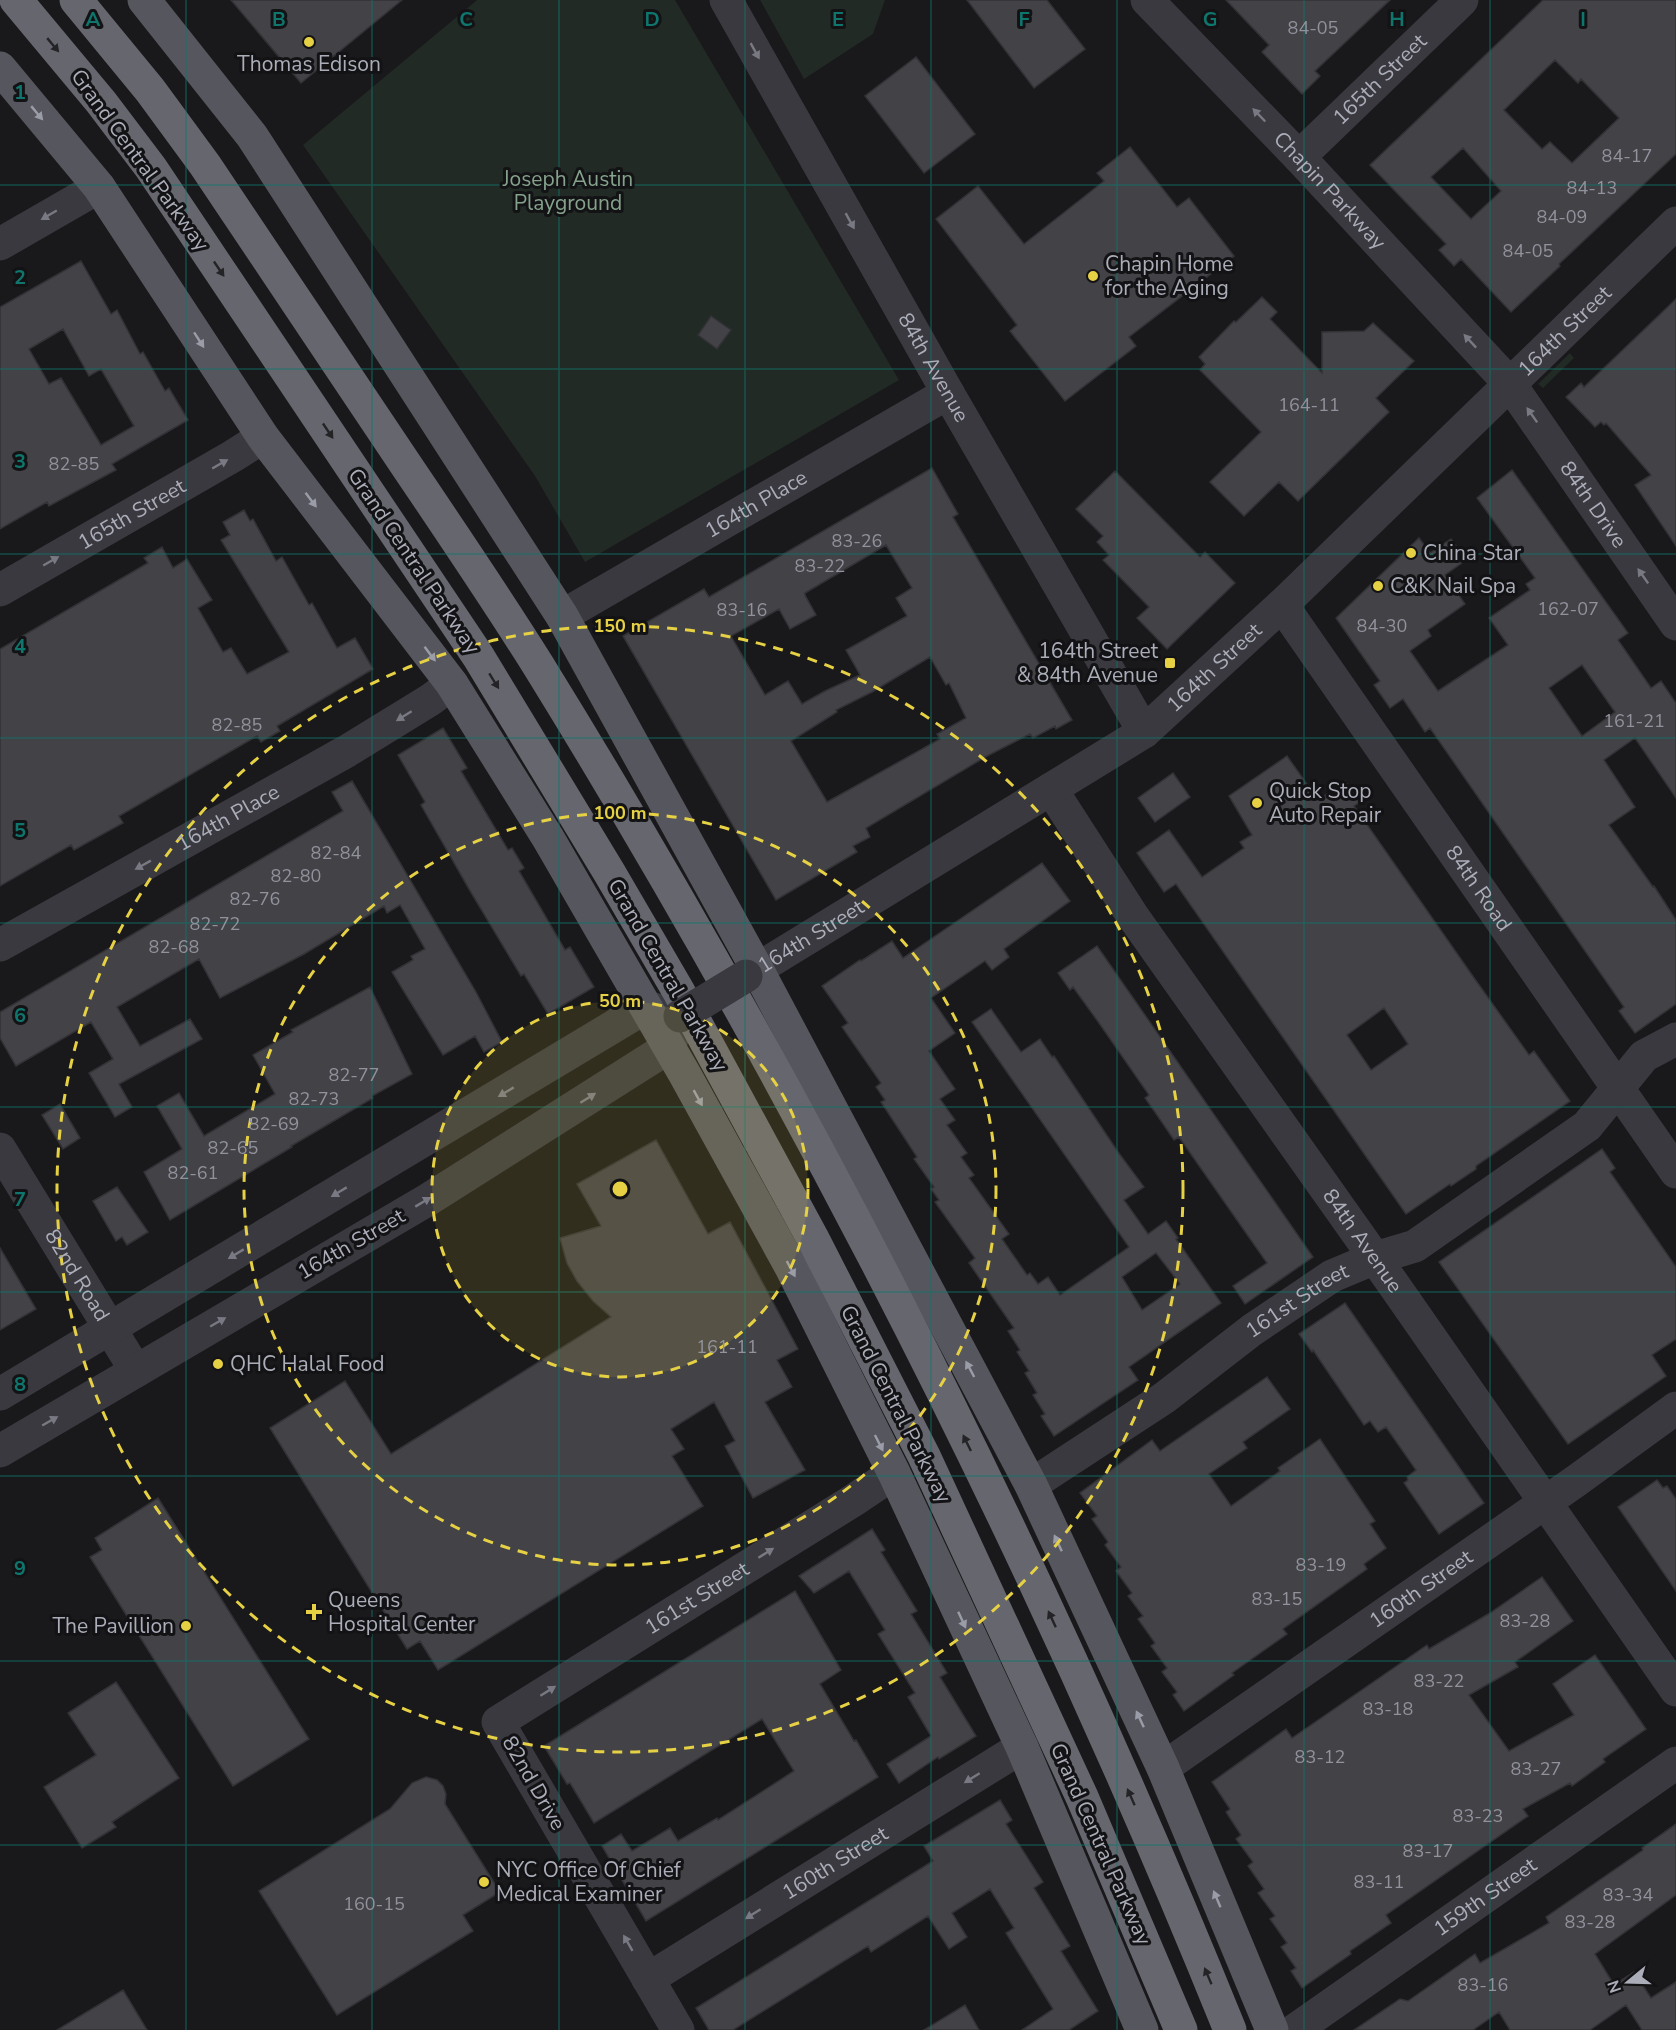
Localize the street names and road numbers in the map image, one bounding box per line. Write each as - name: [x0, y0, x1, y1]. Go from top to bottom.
- street label: 165th Street: [1327, 27, 1433, 131]
- street label: Grand Central Parkway: [65, 63, 216, 257]
- street label: Chapin Parkway: [1268, 125, 1392, 256]
- street label: 164th Street: [1512, 279, 1618, 383]
- street label: 84th Avenue: [891, 308, 976, 427]
- street label: 84th Drive: [1553, 456, 1633, 554]
- street label: Grand Central Parkway: [341, 463, 487, 659]
- street label: 164th Place: [700, 463, 812, 545]
- street label: 165th Street: [73, 472, 191, 556]
- street label: 164th Street: [1160, 616, 1268, 718]
- street label: 164th Place: [171, 778, 284, 858]
- street label: 84th Road: [1439, 840, 1519, 937]
- street label: Grand Central Parkway: [601, 874, 735, 1077]
- street label: 164th Street: [752, 893, 870, 980]
- street label: 84th Avenue: [1316, 1183, 1409, 1298]
- street label: 164th Street: [292, 1202, 410, 1286]
- street label: 82nd Road: [38, 1224, 116, 1327]
- street label: 161st Street: [1240, 1257, 1353, 1344]
- street label: Grand Central Parkway: [834, 1300, 958, 1508]
- street label: 160th Street: [1364, 1543, 1479, 1635]
- street label: 161st Street: [639, 1555, 755, 1641]
- street label: 82nd Drive: [496, 1731, 572, 1835]
- street label: Grand Central Parkway: [1044, 1739, 1158, 1950]
- street label: 160th Street: [777, 1819, 894, 1907]
- street label: 159th Street: [1428, 1851, 1543, 1943]

